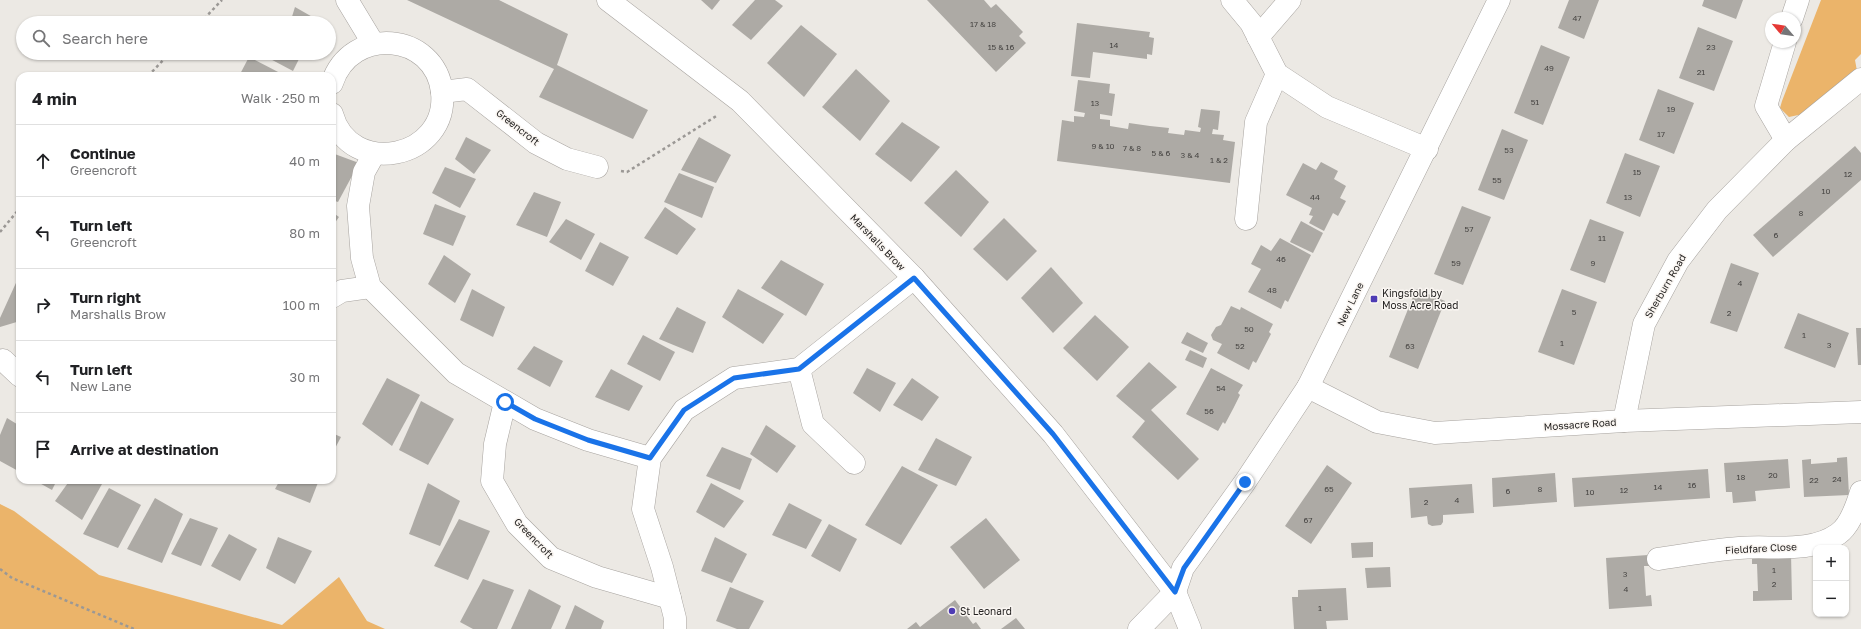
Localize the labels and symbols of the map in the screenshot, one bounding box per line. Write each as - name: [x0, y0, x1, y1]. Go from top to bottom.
- north arrow: [1765, 12, 1801, 48]
- house number: 47: [1572, 13, 1582, 23]
- house number: 17 & 18: [970, 19, 996, 29]
- house number: 14: [1110, 40, 1118, 50]
- house number: 15 & 16: [988, 42, 1014, 52]
- house number: 23: [1706, 42, 1716, 52]
- house number: 49: [1544, 63, 1554, 73]
- house number: 21: [1697, 67, 1705, 77]
- house number: 51: [1531, 97, 1539, 107]
- house number: 13: [1091, 98, 1100, 108]
- house number: 19: [1667, 104, 1676, 114]
- street label: Greencroft: [494, 106, 542, 148]
- house number: 17: [1657, 129, 1665, 139]
- house number: 9 & 10: [1091, 141, 1115, 151]
- house number: 7 & 8: [1123, 143, 1141, 153]
- house number: 53: [1504, 145, 1514, 155]
- house number: 5 & 6: [1152, 148, 1171, 158]
- house number: 3 & 4: [1181, 150, 1200, 160]
- house number: 1 & 2: [1210, 155, 1228, 165]
- house number: 15: [1633, 167, 1642, 177]
- house number: 12: [1844, 169, 1853, 179]
- house number: 55: [1492, 175, 1502, 185]
- house number: 10: [1822, 186, 1830, 196]
- house number: 44: [1310, 192, 1320, 202]
- house number: 13: [1624, 192, 1633, 202]
- house number: 8: [1799, 208, 1804, 218]
- street label: Marshalls Brow: [848, 211, 908, 273]
- house number: 57: [1465, 224, 1473, 234]
- house number: 6: [1774, 230, 1779, 240]
- house number: 11: [1598, 233, 1606, 243]
- street label: Sherburn Road: [1642, 252, 1688, 320]
- house number: 46: [1276, 254, 1286, 264]
- house number: 59: [1451, 258, 1461, 268]
- house number: 9: [1591, 258, 1596, 268]
- house number: 4: [1738, 278, 1743, 288]
- street label: New Lane: [1334, 280, 1366, 328]
- house number: 48: [1267, 285, 1277, 295]
- place label: Kingsfold by Moss Acre Road: [1382, 287, 1458, 311]
- marker: Kingsfold by Moss Acre Road: [1369, 294, 1379, 304]
- house number: 5: [1572, 307, 1577, 317]
- house number: 2: [1727, 308, 1732, 318]
- house number: 50: [1244, 324, 1254, 334]
- house number: 1: [1802, 330, 1806, 340]
- house number: 1: [1560, 338, 1564, 348]
- house number: 3: [1827, 340, 1832, 350]
- house number: 52: [1235, 341, 1245, 351]
- house number: 63: [1405, 341, 1415, 351]
- house number: 54: [1216, 383, 1226, 393]
- route start: [496, 393, 514, 411]
- house number: 56: [1204, 406, 1214, 416]
- street label: Mossacre Road: [1543, 415, 1617, 433]
- house number: 20: [1768, 470, 1778, 480]
- house number: 18: [1737, 472, 1745, 482]
- route end: [1236, 473, 1254, 491]
- house number: 24: [1832, 474, 1842, 484]
- house number: 22: [1809, 475, 1819, 485]
- house number: 16: [1688, 480, 1697, 490]
- house number: 14: [1654, 482, 1662, 492]
- house number: 65: [1324, 484, 1334, 494]
- house number: 8: [1538, 484, 1543, 494]
- house number: 12: [1620, 485, 1629, 495]
- house number: 6: [1506, 486, 1511, 496]
- house number: 10: [1586, 487, 1594, 497]
- house number: 4: [1455, 495, 1460, 505]
- house number: 2: [1424, 497, 1429, 507]
- street label: Greencroft: [512, 515, 556, 561]
- house number: 67: [1303, 515, 1313, 525]
- street label: Fieldfare Close: [1725, 540, 1797, 556]
- house number: 1: [1772, 565, 1776, 575]
- house number: 3: [1623, 569, 1628, 579]
- house number: 2: [1772, 579, 1777, 589]
- house number: 4: [1624, 584, 1629, 594]
- house number: 1: [1318, 603, 1322, 613]
- place label: St Leonard: [960, 605, 1012, 617]
- marker: St Leonard: [947, 606, 957, 616]

